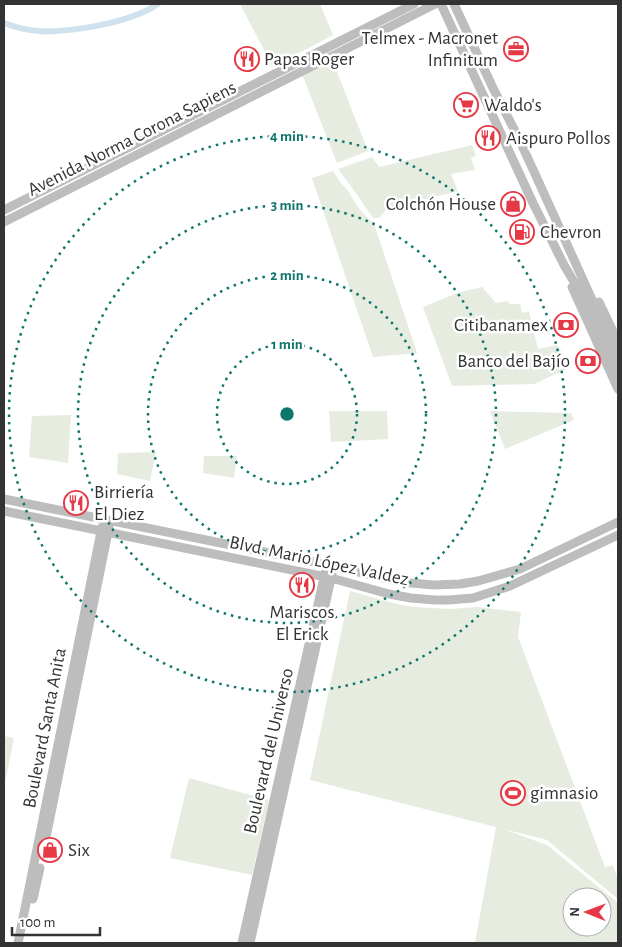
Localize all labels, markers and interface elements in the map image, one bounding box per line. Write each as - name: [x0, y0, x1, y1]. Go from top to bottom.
- place label: Telmex - Macronet Infinitum: [362, 29, 498, 70]
- office icon: Telmex - Macronet Infinitum: [503, 36, 529, 62]
- restaurant icon: Papas Roger: [234, 46, 260, 72]
- place label: Papas Roger: [264, 50, 354, 69]
- street label: Avenida Norma Corona Sapiens: [25, 78, 239, 200]
- supermarket icon: Waldo's: [453, 92, 479, 118]
- place label: Waldo's: [484, 96, 542, 115]
- restaurant icon: Aispuro Pollos: [475, 125, 501, 151]
- text: 4 min: [270, 129, 304, 144]
- place label: Aispuro Pollos: [506, 129, 611, 148]
- shop icon: Colchón House: [500, 191, 526, 217]
- place label: Colchón House: [386, 195, 496, 214]
- text: 3 min: [271, 198, 303, 213]
- fuel station icon: Chevron: [509, 219, 535, 245]
- place label: Chevron: [540, 223, 602, 242]
- text: 2 min: [270, 268, 304, 283]
- bank icon: Citibanamex: [553, 312, 579, 338]
- place label: Citibanamex: [454, 316, 548, 335]
- text: 1 min: [271, 337, 303, 352]
- bank icon: Banco del Bajío: [575, 348, 601, 374]
- place label: Banco del Bajío: [457, 352, 570, 371]
- centre of rings: [278, 405, 296, 423]
- place label: Birriería El Diez: [94, 483, 154, 524]
- restaurant icon: Birriería El Diez: [63, 490, 89, 516]
- street label: Blvd. Mario López Valdez: [228, 533, 410, 589]
- restaurant icon: Mariscos El Erick: [289, 572, 315, 598]
- place label: Mariscos El Erick: [270, 603, 334, 644]
- street label: Boulevard Santa Anita: [20, 646, 70, 810]
- street label: Boulevard del Universo: [241, 666, 297, 836]
- sports icon: gimnasio: [500, 780, 526, 806]
- place label: gimnasio: [530, 784, 598, 803]
- shop icon: Six: [37, 837, 63, 863]
- place label: Six: [68, 841, 90, 860]
- north arrow: [562, 887, 612, 937]
- scale bar: [12, 904, 100, 936]
- text: N: [568, 907, 582, 917]
- text: 100 m: [20, 915, 55, 930]

